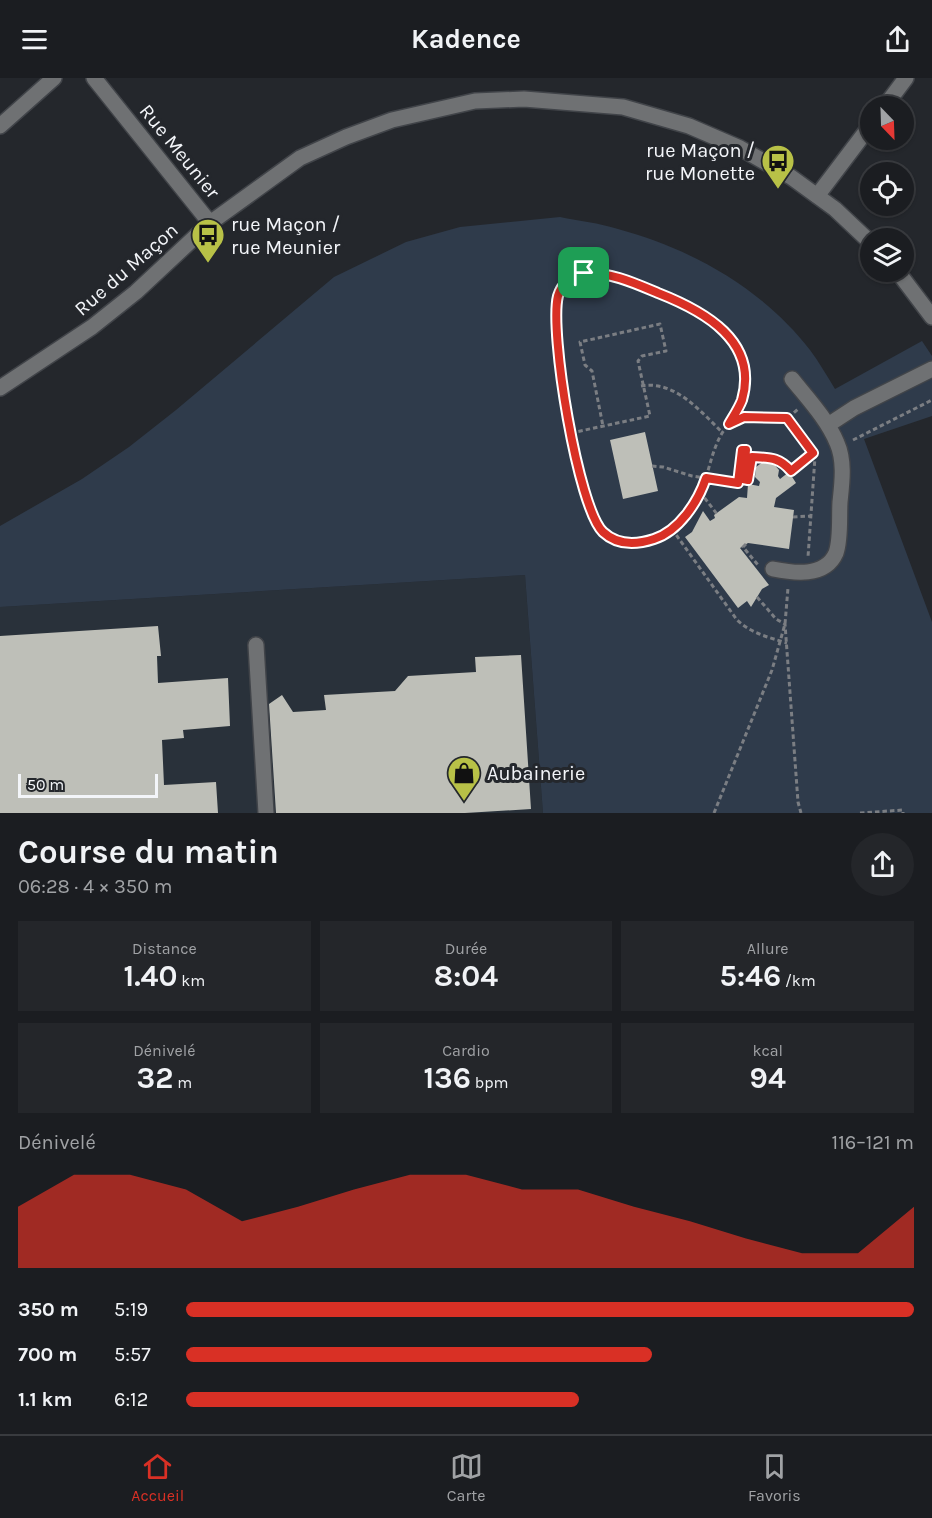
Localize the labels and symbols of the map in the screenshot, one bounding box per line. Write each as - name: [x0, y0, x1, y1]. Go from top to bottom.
- north arrow: [860, 96, 914, 150]
- street label: Rue Meunier: [135, 100, 225, 204]
- place label: rue Maçon / rue Monette: [645, 139, 755, 185]
- bus stop icon: rue Maçon / rue Monette: [760, 143, 796, 190]
- place label: rue Maçon / rue Meunier: [231, 213, 341, 259]
- bus stop icon: rue Maçon / rue Meunier: [190, 217, 226, 264]
- street label: Rue du Maçon: [70, 218, 183, 320]
- pin: [558, 247, 609, 298]
- shop icon: Aubainerie: [446, 755, 482, 802]
- place label: Aubainerie: [487, 762, 585, 785]
- scale bar: [18, 771, 158, 798]

